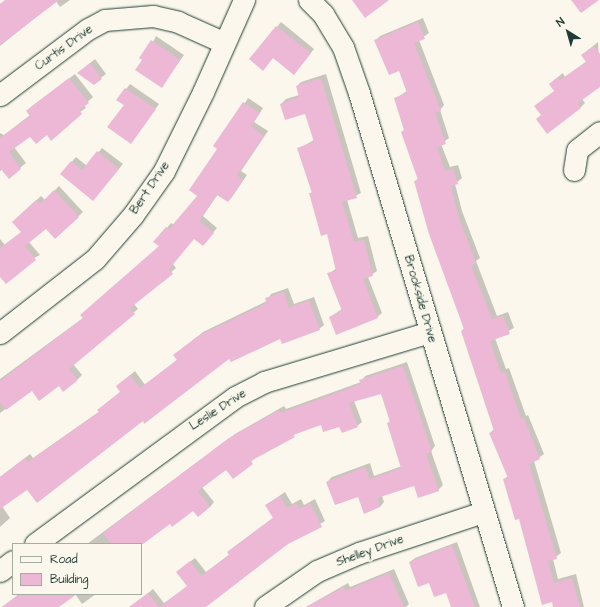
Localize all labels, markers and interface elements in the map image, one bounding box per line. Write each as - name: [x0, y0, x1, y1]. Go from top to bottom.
- north arrow: [548, 12, 588, 52]
- text: N: [553, 14, 568, 30]
- street label: Curtis Drive: [32, 22, 96, 74]
- street label: Bert Drive: [127, 159, 173, 217]
- street label: Brookside Drive: [401, 254, 439, 344]
- street label: Leslie Drive: [187, 386, 249, 434]
- street label: Shelley Drive: [334, 532, 406, 570]
- legend: [12, 543, 142, 595]
- text: Road: [50, 551, 78, 568]
- text: Building: [50, 571, 88, 588]

